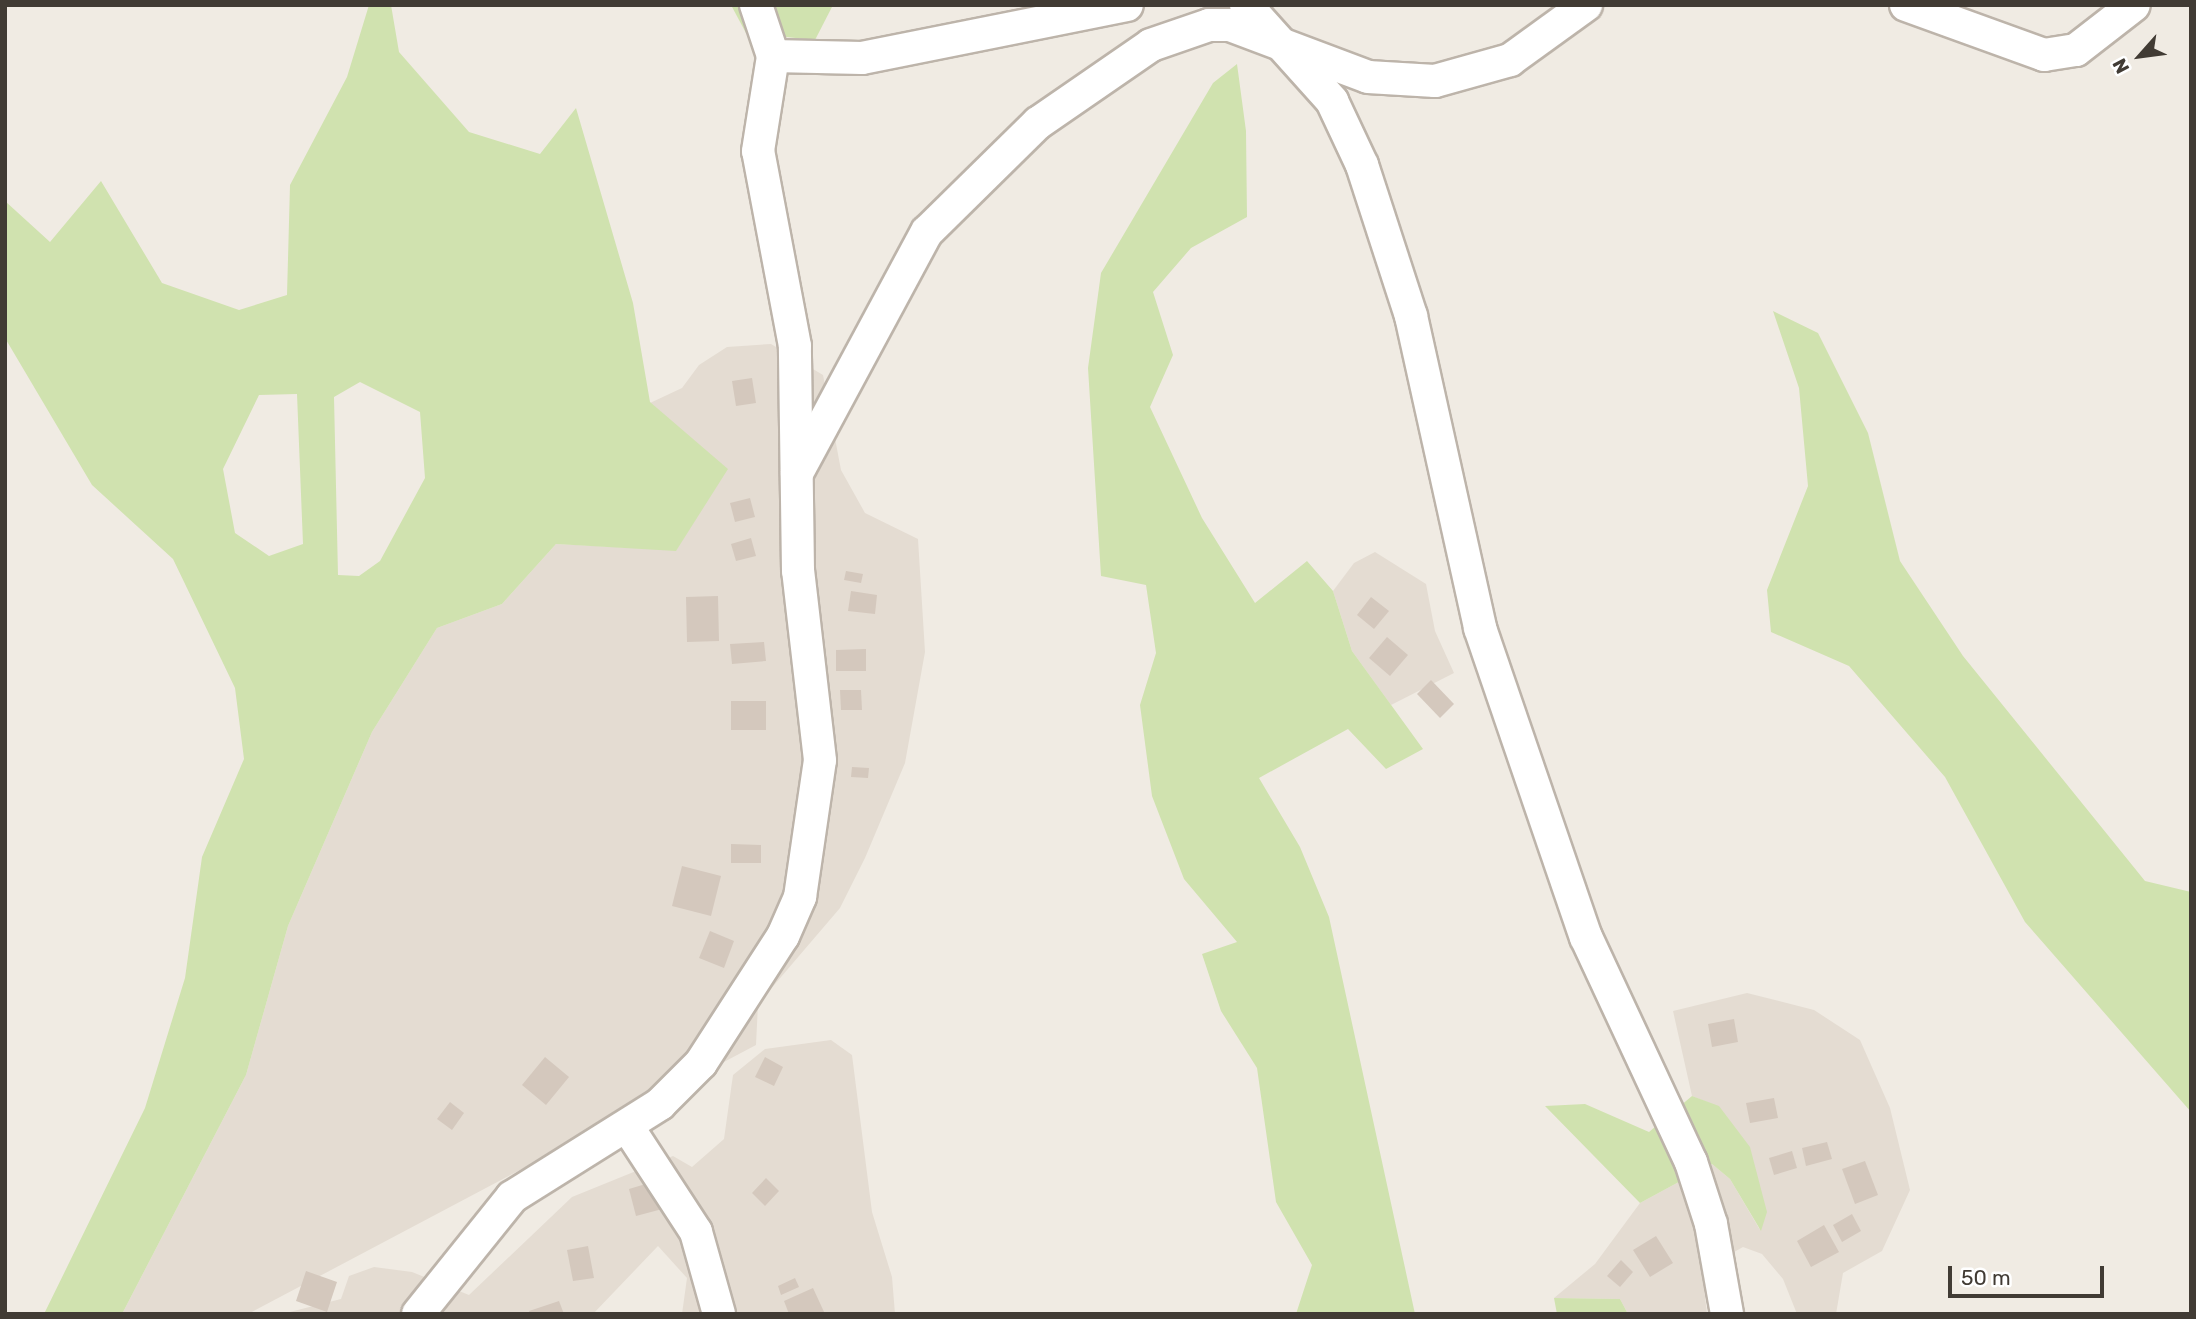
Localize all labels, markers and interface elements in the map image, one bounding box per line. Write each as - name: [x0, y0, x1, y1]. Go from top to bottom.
- north arrow: [2105, 21, 2175, 91]
- text: N: [2108, 55, 2134, 78]
- scale bar: [1951, 1252, 2107, 1296]
- text: 50 m: [1961, 1265, 2011, 1290]

